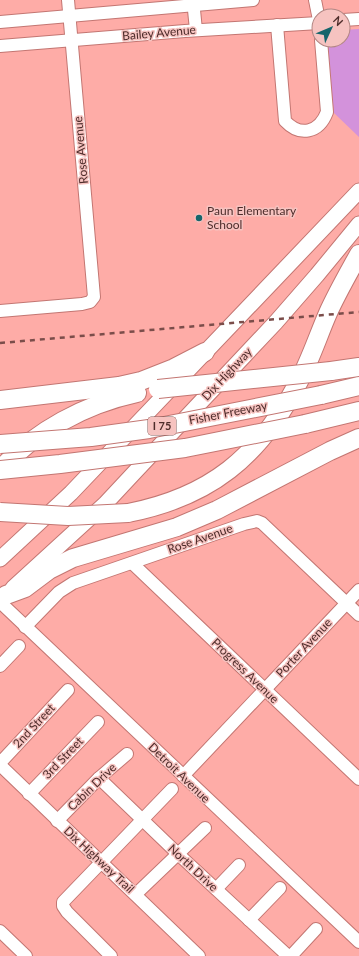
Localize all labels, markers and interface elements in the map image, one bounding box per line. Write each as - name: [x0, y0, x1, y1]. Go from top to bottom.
- north arrow: [311, 8, 351, 48]
- text: N: [331, 13, 346, 28]
- street label: Bailey Avenue: [122, 22, 196, 43]
- street label: Rose Avenue: [70, 116, 91, 185]
- place label: Paun Elementary School: [207, 203, 297, 232]
- marker: Paun Elementary School: [194, 213, 204, 223]
- street label: Dix Highway: [198, 343, 256, 403]
- street label: Fisher Freeway: [187, 397, 269, 427]
- road number: I 75: [148, 417, 176, 435]
- street label: Rose Avenue: [165, 520, 234, 557]
- street label: Porter Avenue: [273, 615, 335, 680]
- street label: Progress Avenue: [209, 635, 282, 706]
- street label: 2nd Street: [9, 700, 58, 751]
- street label: 3rd Street: [39, 733, 87, 782]
- street label: Detroit Avenue: [145, 739, 213, 806]
- street label: Cabin Drive: [64, 760, 119, 814]
- street label: Dix Highway Trail: [61, 823, 138, 896]
- street label: North Drive: [165, 841, 221, 895]

